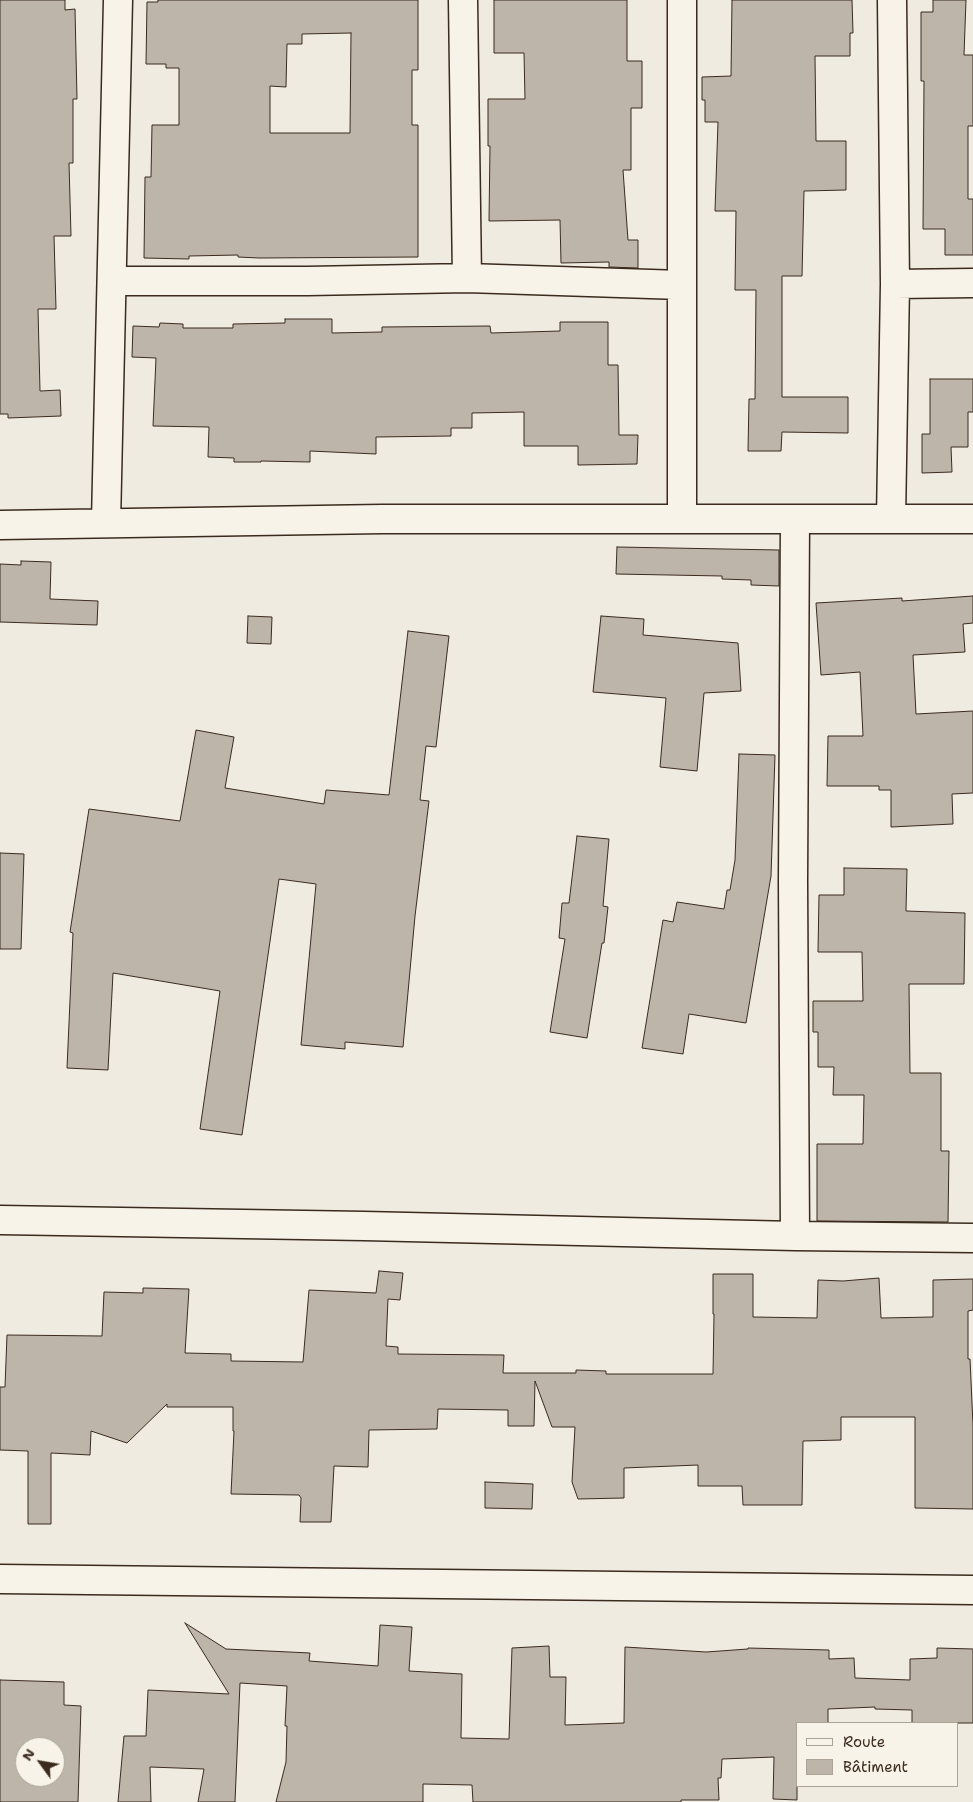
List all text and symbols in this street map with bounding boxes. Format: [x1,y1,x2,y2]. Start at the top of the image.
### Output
legend [796,1722,958,1787]
text: Route [843,1732,885,1752]
north arrow [15,1737,65,1787]
text: N [18,1745,39,1764]
text: Bâtiment [843,1757,908,1777]

